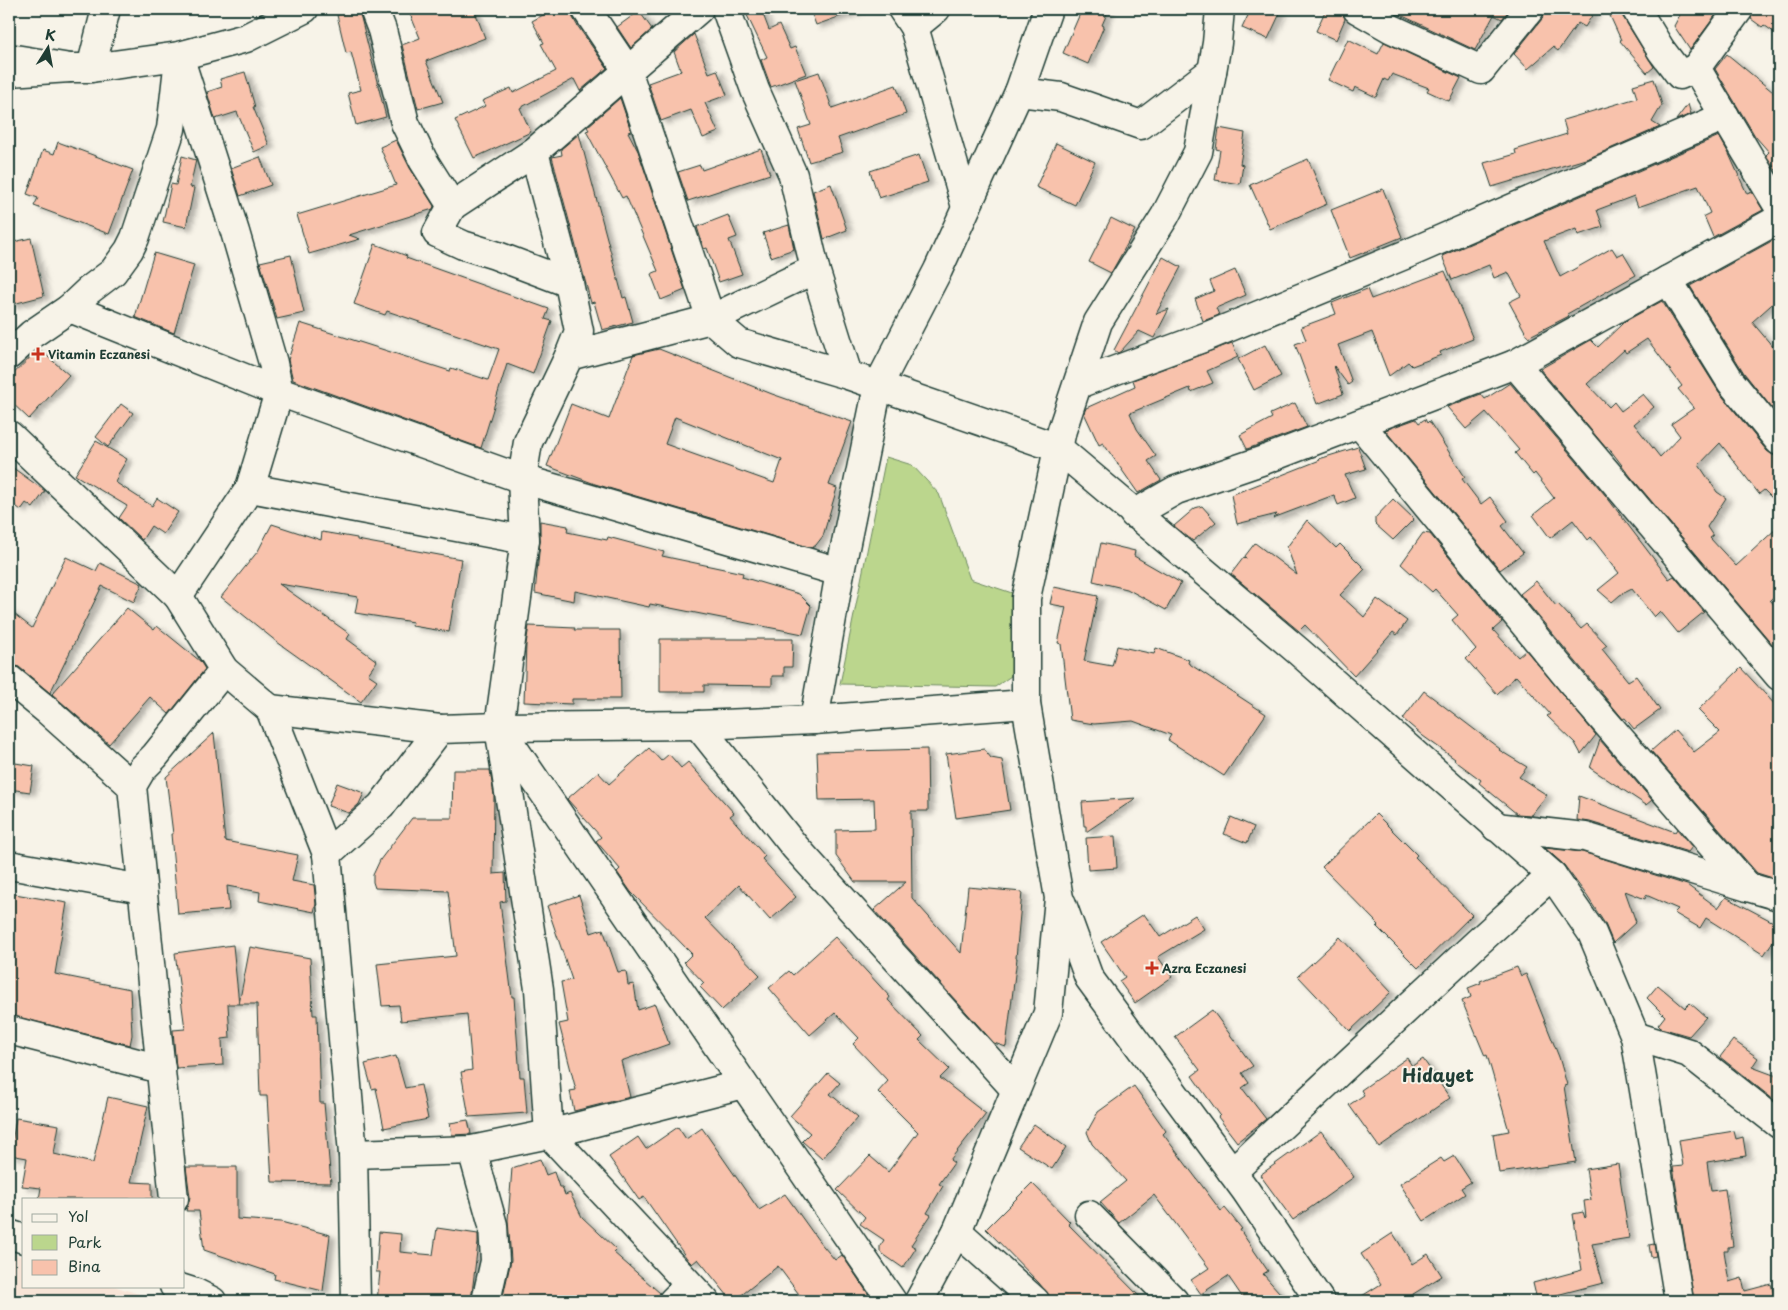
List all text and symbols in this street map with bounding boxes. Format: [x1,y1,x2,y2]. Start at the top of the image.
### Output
north arrow [22,22,72,72]
text: K [44,23,58,46]
place label: Vitamin Eczanesi [48,345,151,363]
marker: Vitamin Eczanesi [32,348,44,360]
place label: Azra Eczanesi [1162,959,1247,977]
marker: Azra Eczanesi [1146,962,1158,974]
district label: Hidayet [1402,1061,1474,1088]
legend [22,1198,185,1288]
text: Yol [68,1204,89,1227]
text: Park [68,1230,102,1253]
text: Bina [68,1254,101,1277]

